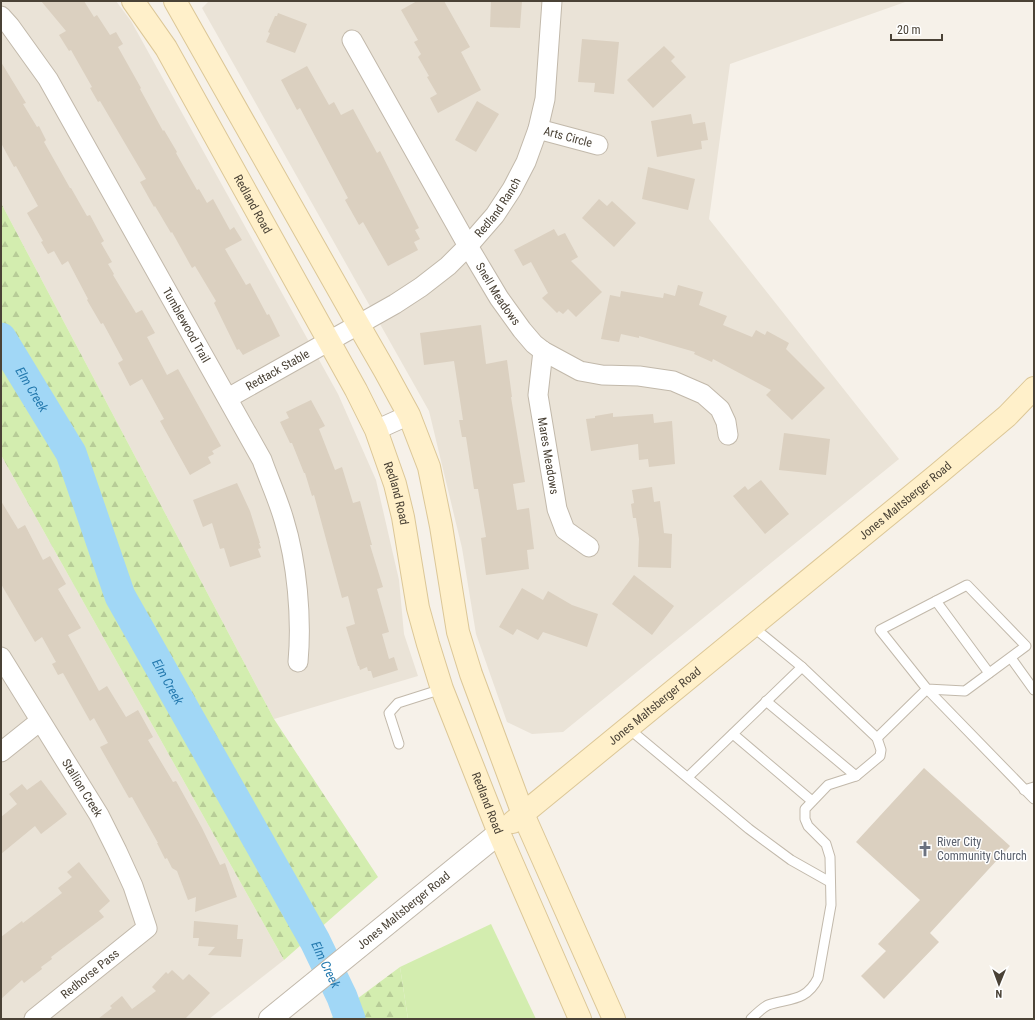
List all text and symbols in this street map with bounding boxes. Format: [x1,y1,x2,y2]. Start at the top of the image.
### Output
scale bar [891,16,942,42]
text: 20 m [897,23,921,37]
street label: Arts Circle [542,124,594,150]
street label: Redland Road [231,172,275,236]
street label: Redland Ranch [472,175,524,240]
street label: Snell Meadows [473,260,523,328]
street label: Tumblewood Trail [160,285,213,365]
street label: Redtack Stable [243,346,312,394]
water label: Elm Creek [13,364,52,415]
street label: Mares Meadows [535,416,561,495]
street label: Jones Maltsberger Road [856,459,954,543]
street label: Redland Road [381,460,411,526]
water label: Elm Creek [149,656,187,707]
street label: Jones Maltsberger Road [606,664,704,748]
street label: Stallion Creek [59,756,106,820]
street label: Redland Road [469,770,506,836]
place label: River City Community Church [937,835,1027,863]
church icon: River City Community Church [916,840,934,858]
street label: Jones Maltsberger Road [354,869,453,952]
water label: Elm Creek [309,939,344,990]
street label: Redhorse Pass [58,946,122,1002]
north arrow [979,964,1019,1004]
text: N [995,987,1002,1000]

